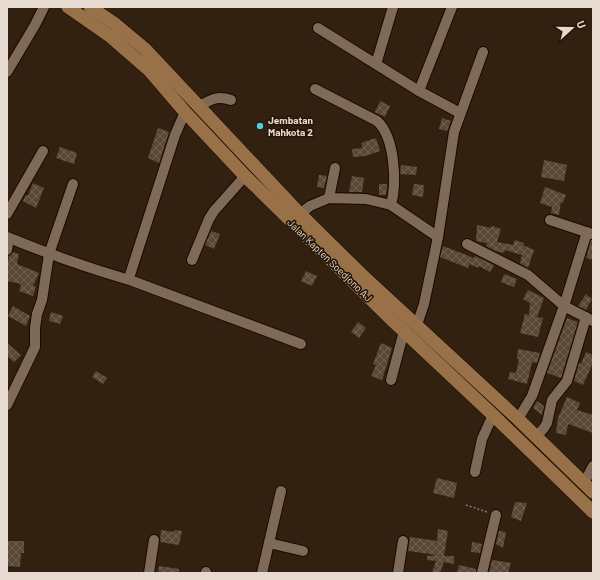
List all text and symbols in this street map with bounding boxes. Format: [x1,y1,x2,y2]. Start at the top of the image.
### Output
north arrow [552,8,592,48]
text: U [574,19,589,30]
place label: Jembatan Mahkota 2 [268,114,313,138]
marker: Jembatan Mahkota 2 [255,121,265,131]
street label: Jalan Kapten Soedjono AJ [285,216,375,304]

